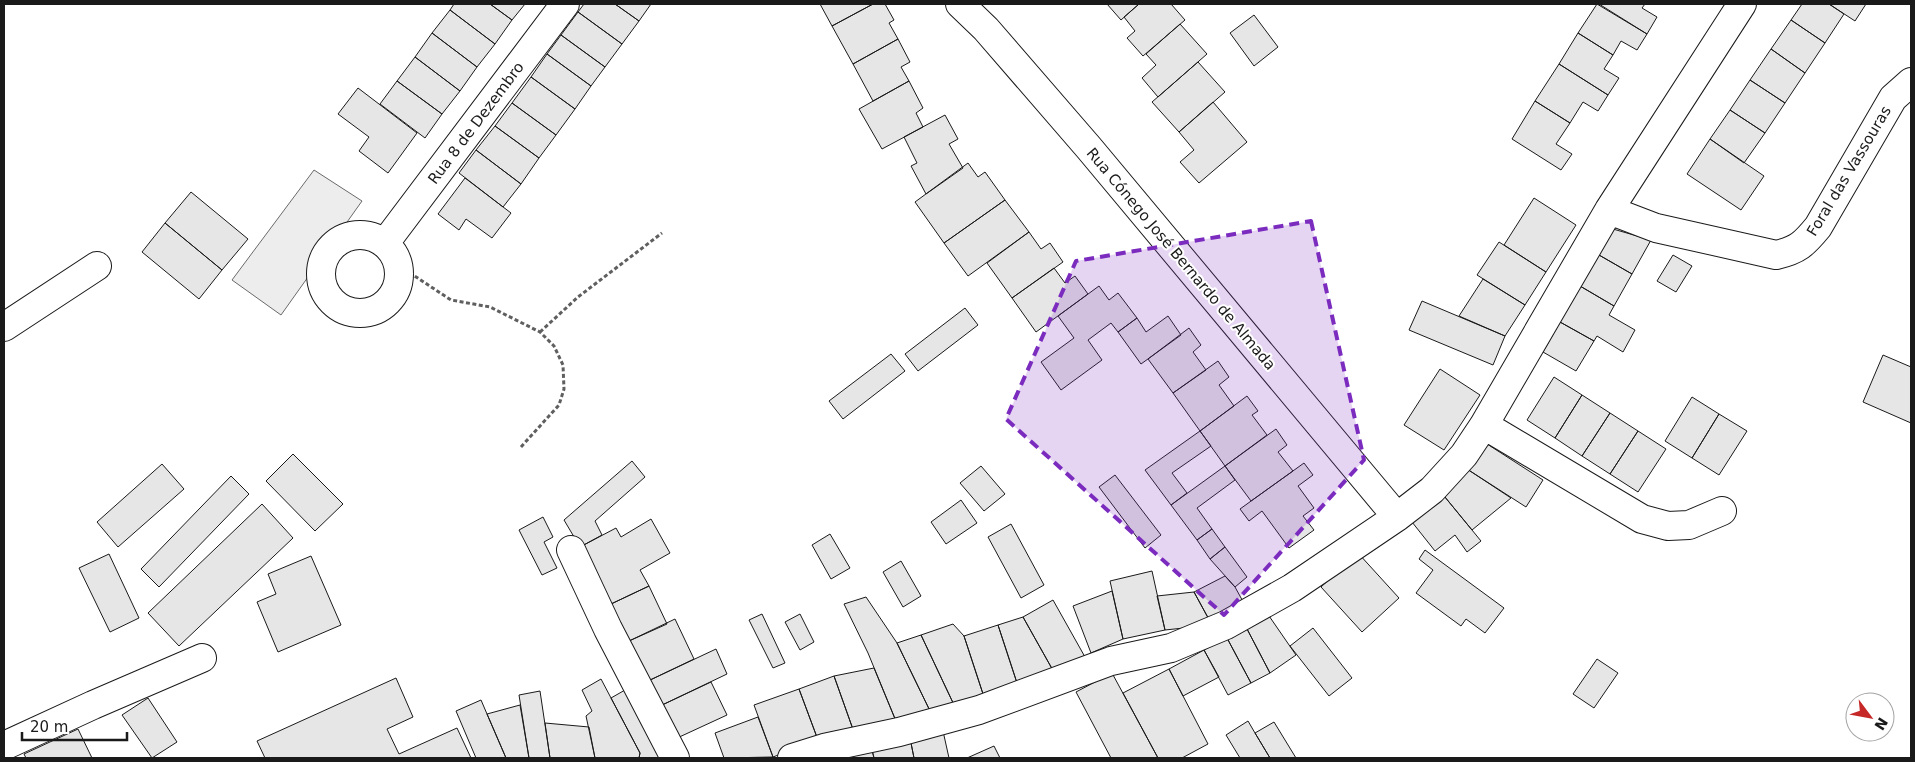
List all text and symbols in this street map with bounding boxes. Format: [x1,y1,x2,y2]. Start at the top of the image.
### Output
street label: Rua 8 de Dezembro [424,58,528,188]
street label: Foral das Vassouras [1803,103,1895,239]
street label: Rua Cónego José Bernardo de Almada [1083,144,1279,374]
north arrow [1845,692,1895,742]
scale bar [22,710,128,742]
text: N [1871,715,1891,733]
text: 20 m [30,718,68,736]

